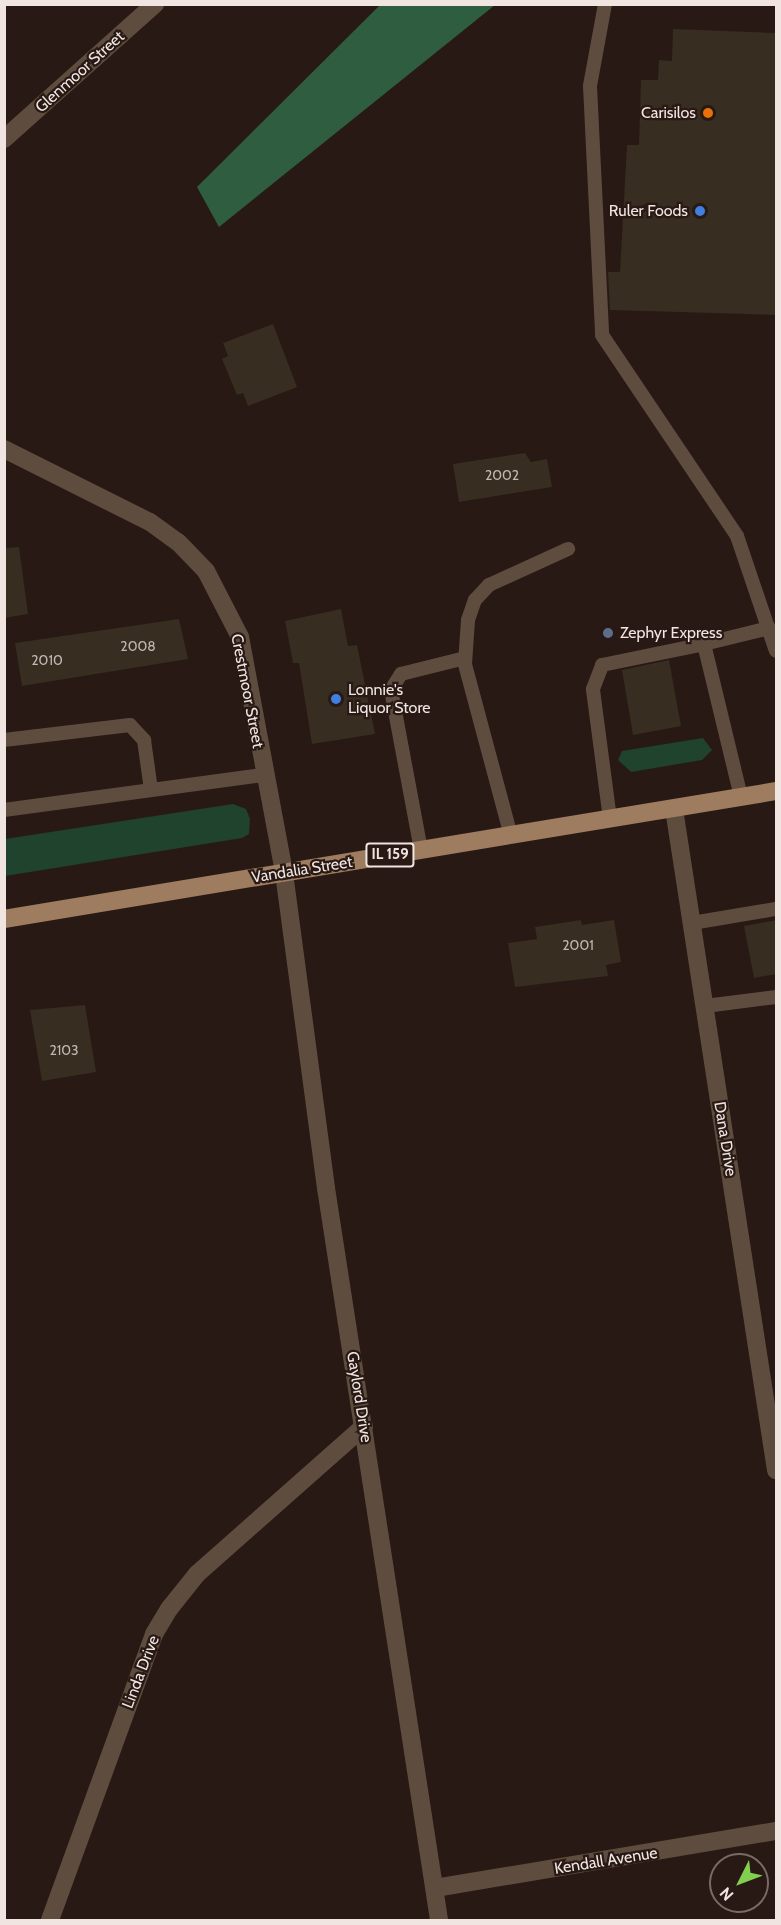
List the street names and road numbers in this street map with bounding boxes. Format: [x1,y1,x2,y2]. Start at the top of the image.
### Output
street label: Glenmoor Street [32,27,128,117]
street label: Crestmoor Street [226,632,268,750]
road number: IL 159 [364,843,416,867]
street label: Vandalia Street [250,853,354,887]
street label: Dana Drive [710,1100,740,1178]
street label: Gaylord Drive [342,1350,376,1444]
street label: Linda Drive [118,1633,164,1711]
street label: Kendall Avenue [553,1843,659,1879]

